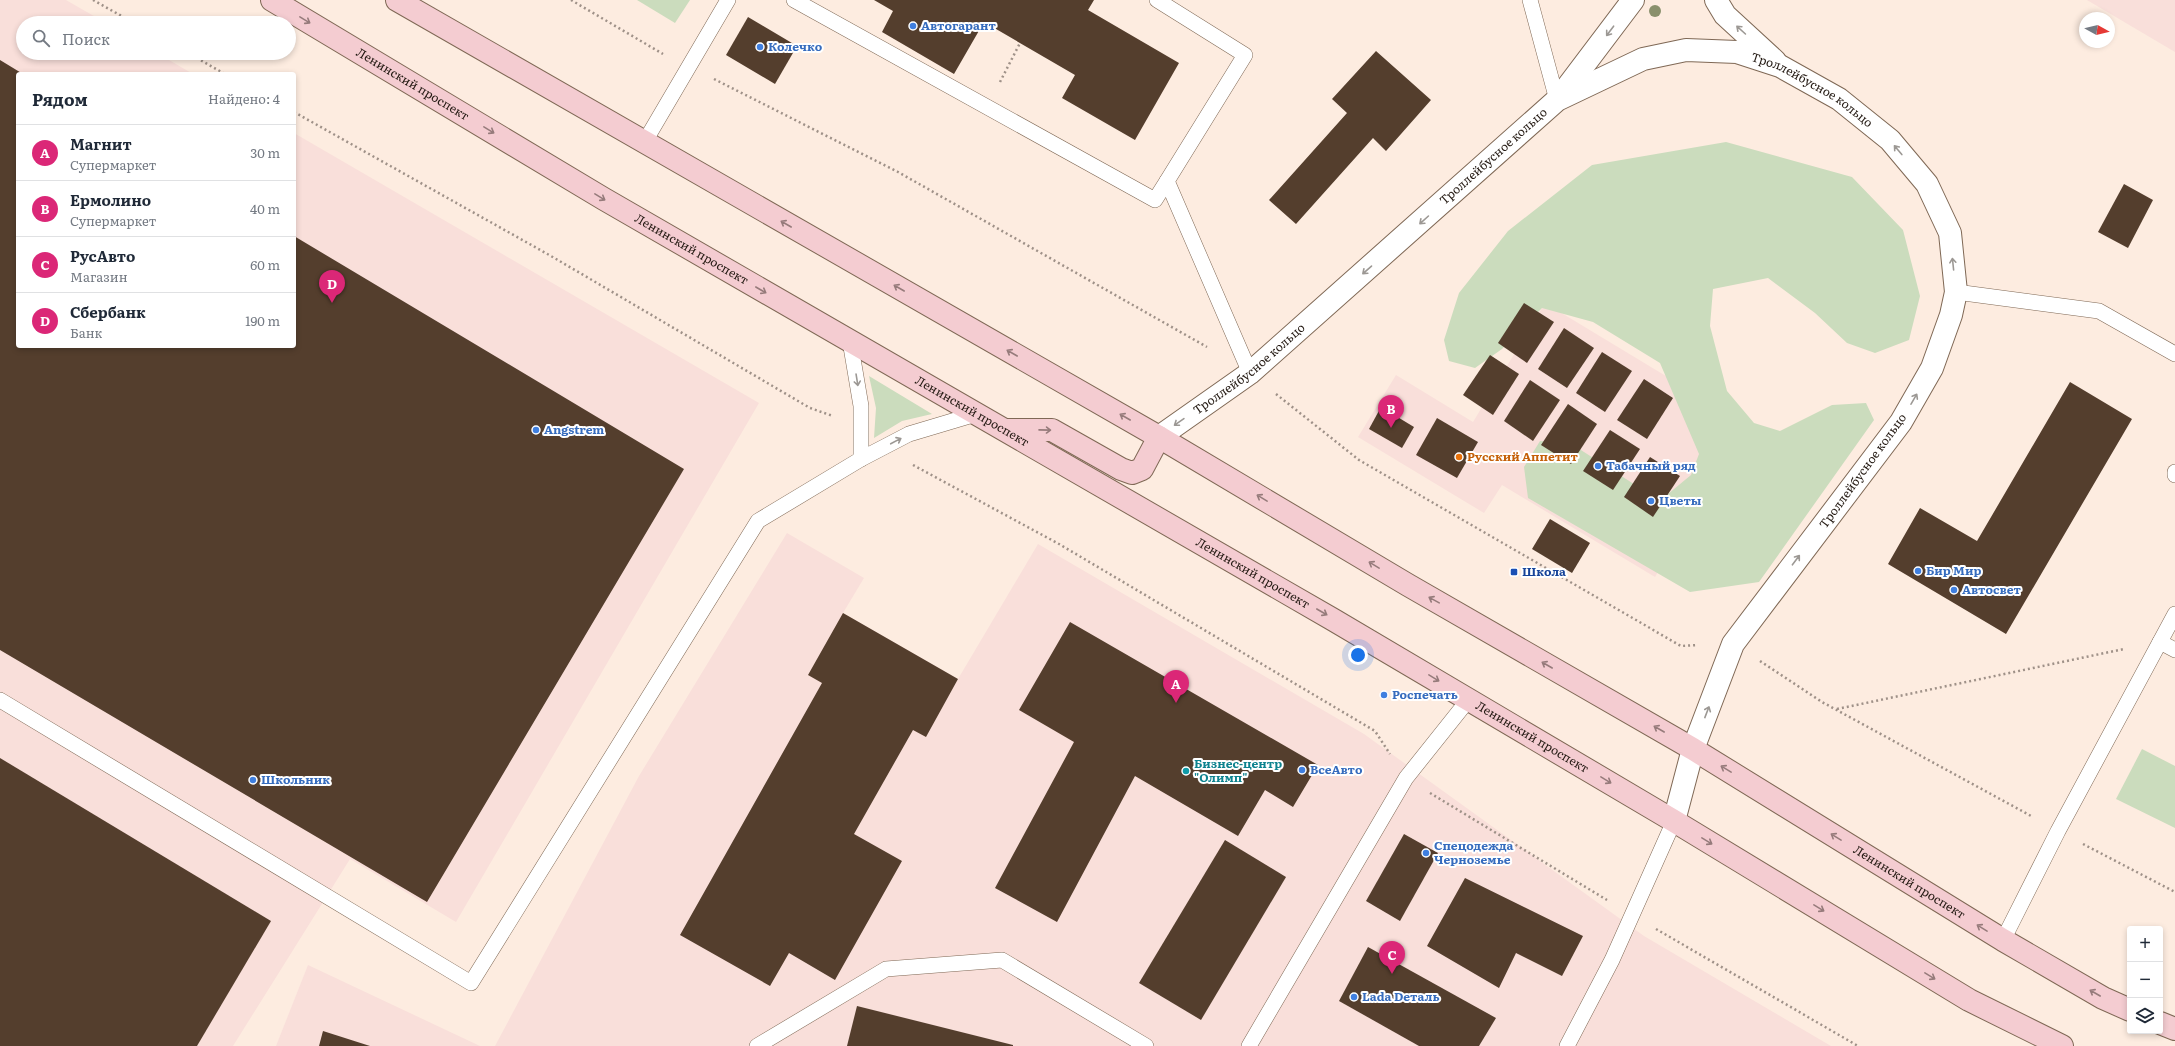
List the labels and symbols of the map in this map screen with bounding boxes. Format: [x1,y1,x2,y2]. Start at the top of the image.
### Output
north arrow [2079,12,2115,48]
one-way arrow [299,16,310,24]
place label: Автогарант [921,16,996,34]
marker: Автогарант [908,21,918,31]
one-way arrow [1605,25,1614,36]
one-way arrow [1736,25,1746,35]
place label: Колечко [768,37,823,55]
marker: Колечко [755,42,765,52]
street label: Ленинский проспект [353,43,473,124]
street label: Троллейбусное кольцо [1749,47,1877,131]
street label: Троллейбусное кольцо [1435,103,1551,209]
one-way arrow [483,127,495,135]
one-way arrow [1893,144,1902,155]
one-way arrow [594,194,606,202]
street label: Ленинский проспект [632,209,752,289]
one-way arrow [1419,215,1429,224]
one-way arrow [780,220,792,227]
one-way arrow [1949,258,1957,271]
one-way arrow [1361,266,1372,275]
pin: D [319,270,345,303]
one-way arrow [893,284,905,292]
one-way arrow [755,287,767,295]
street label: Троллейбусное кольцо [1189,318,1308,418]
one-way arrow [1006,348,1018,356]
street label: Ленинский проспект [912,371,1033,450]
one-way arrow [853,373,861,386]
one-way arrow [1911,393,1919,405]
pin: B [1378,395,1404,428]
street label: Троллейбусное кольцо [1814,409,1910,532]
one-way arrow [1119,413,1131,421]
one-way arrow [1173,418,1184,426]
place label: Angstrem [544,420,604,438]
marker: Angstrem [531,425,541,435]
one-way arrow [1038,426,1051,434]
one-way arrow [889,437,901,444]
place label: Русский Аппетит [1467,447,1579,465]
marker: Русский Аппетит [1454,452,1464,462]
place label: Табачный ряд [1606,456,1696,474]
marker: Табачный ряд [1593,461,1603,471]
place label: Цветы [1659,491,1702,509]
one-way arrow [1256,494,1268,502]
marker: Цветы [1646,496,1656,506]
street label: Ленинский проспект [1193,532,1313,612]
one-way arrow [1792,555,1801,566]
one-way arrow [1369,561,1380,569]
place label: Бир Мир [1926,561,1981,579]
place label: Школа [1522,562,1566,580]
marker: Бир Мир [1913,566,1923,576]
marker: Школа [1509,567,1519,577]
place label: Автосвет [1962,580,2021,598]
marker: Автосвет [1949,585,1959,595]
one-way arrow [1428,595,1440,603]
one-way arrow [1316,609,1328,617]
your location [1348,645,1368,665]
one-way arrow [1541,660,1553,668]
pin: A [1163,670,1189,703]
one-way arrow [1428,675,1440,683]
place label: Роспечать [1392,685,1458,703]
marker: Роспечать [1379,690,1389,700]
street label: Ленинский проспект [1473,696,1593,777]
one-way arrow [1704,707,1712,719]
one-way arrow [1653,725,1665,733]
place label: Бизнес-центр "Олимп" [1194,754,1282,786]
place label: ВсеАвто [1310,760,1363,778]
one-way arrow [1720,764,1732,772]
marker: ВсеАвто [1297,765,1307,775]
marker: Бизнес-центр "Олимп" [1181,766,1191,776]
place label: Школьник [261,770,330,788]
marker: Школьник [248,775,258,785]
one-way arrow [1600,777,1612,785]
one-way arrow [1831,833,1842,841]
place label: Спецодежда Черноземье [1434,836,1514,868]
one-way arrow [1701,837,1713,845]
street label: Ленинский проспект [1850,840,1969,923]
marker: Спецодежда Черноземье [1421,848,1431,858]
one-way arrow [1813,905,1825,913]
one-way arrow [1976,923,1988,931]
pin: C [1379,941,1405,974]
one-way arrow [1924,972,1936,980]
place label: Lada Dеталь [1362,987,1440,1005]
one-way arrow [2089,989,2101,996]
marker: Lada Dеталь [1349,992,1359,1002]

